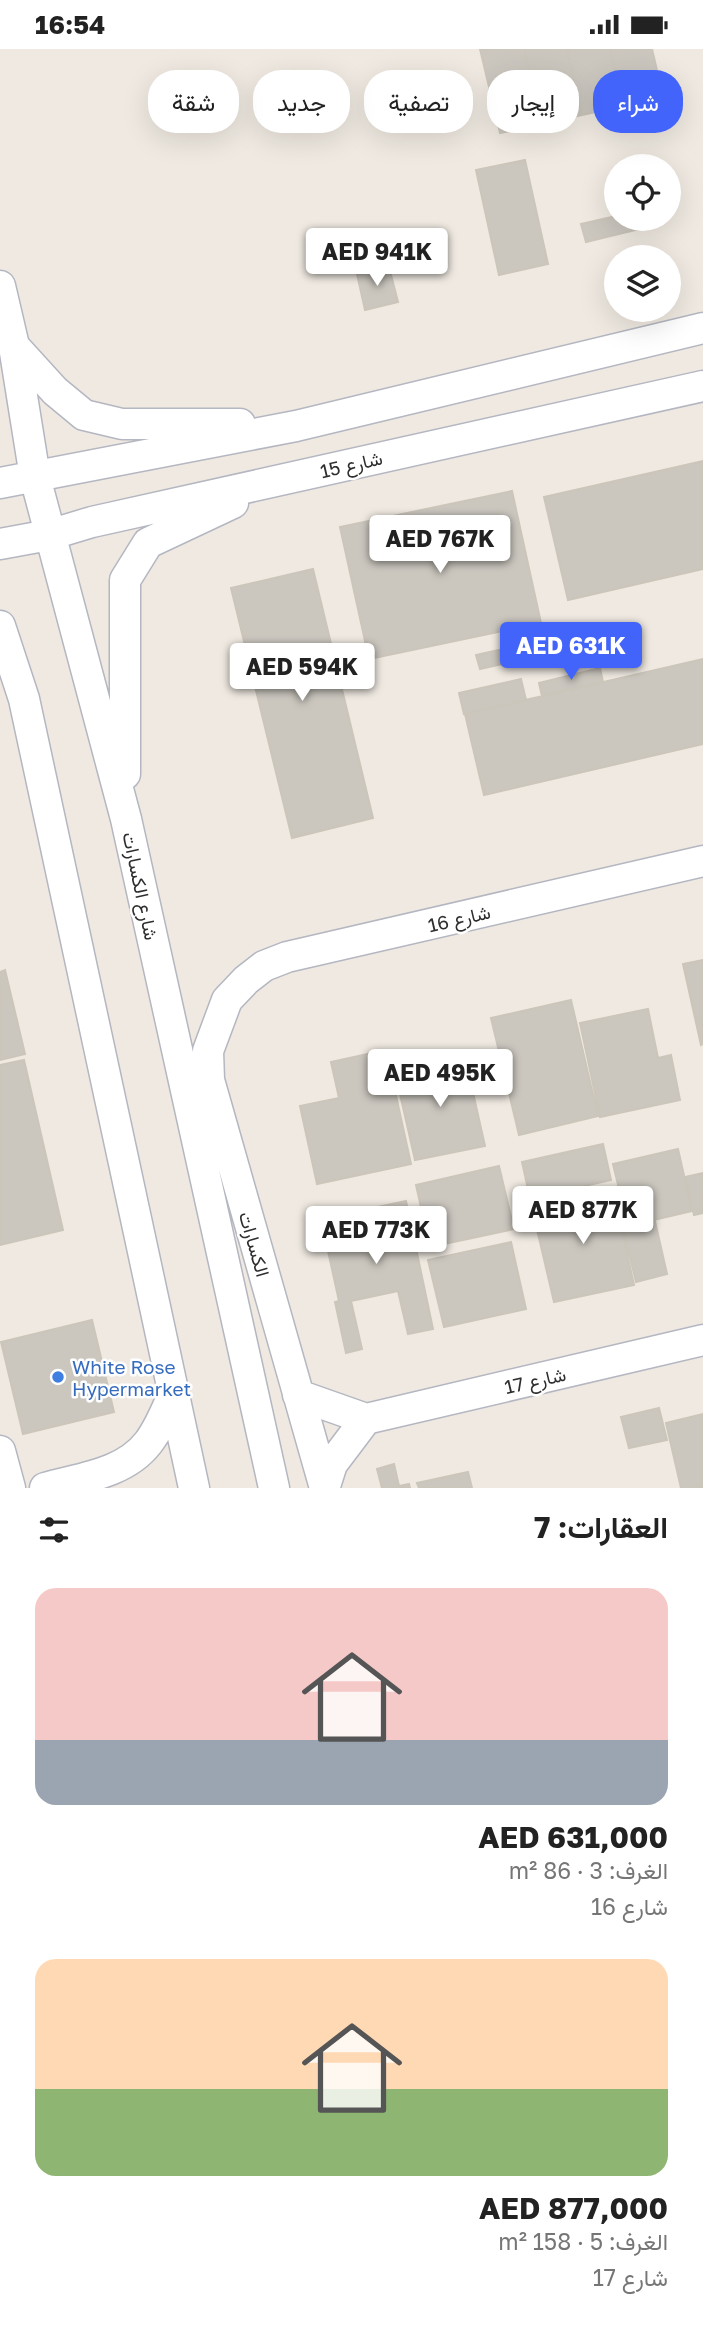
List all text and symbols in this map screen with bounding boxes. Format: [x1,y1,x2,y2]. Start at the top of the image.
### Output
text: 16:54 [35,9,105,40]
chip: شقة [148,70,239,133]
chip: جديد [253,70,350,133]
chip: تصفية [364,70,473,133]
chip: إيجار [487,70,579,133]
chip: شراء [593,70,683,133]
map controls [604,154,681,322]
button: locate [604,154,681,231]
pin: AED 941K [305,229,449,288]
text: AED 941K [322,237,432,265]
button: layers [604,245,681,322]
street label: شارع 15 [318,446,385,484]
pin: AED 767K [368,515,512,575]
text: AED 767K [385,524,495,552]
pin: AED 631K [499,623,643,682]
text: AED 631K [516,631,626,659]
pin: AED 594K [230,643,374,703]
text: AED 594K [246,652,358,680]
street label: شارع الكسارات [116,830,164,943]
street label: شارع 16 [425,900,493,938]
pin: AED 495K [368,1049,512,1109]
text: AED 495K [384,1058,496,1086]
pin: AED 877K [511,1187,655,1246]
text: AED 877K [528,1195,638,1223]
pin: AED 773K [304,1207,448,1266]
street label: الكسارات [234,1209,275,1280]
text: AED 773K [322,1215,430,1243]
place label: White Rose Hypermarket [72,1355,191,1400]
street label: شارع 17 [502,1362,568,1400]
marker: White Rose Hypermarket [50,1369,66,1385]
text: العقارات: 7 [534,1509,668,1545]
icon: filters [35,1511,73,1549]
icon: home [289,1634,415,1760]
text: AED 631,000 [478,1819,668,1855]
text: الغرف: 3 · 86 m² [509,1856,668,1884]
text: شارع 16 [591,1892,668,1920]
icon: home [289,2005,415,2131]
text: AED 877,000 [479,2190,668,2226]
text: الغرف: 5 · 158 m² [498,2227,668,2255]
text: شارع 17 [593,2263,668,2291]

